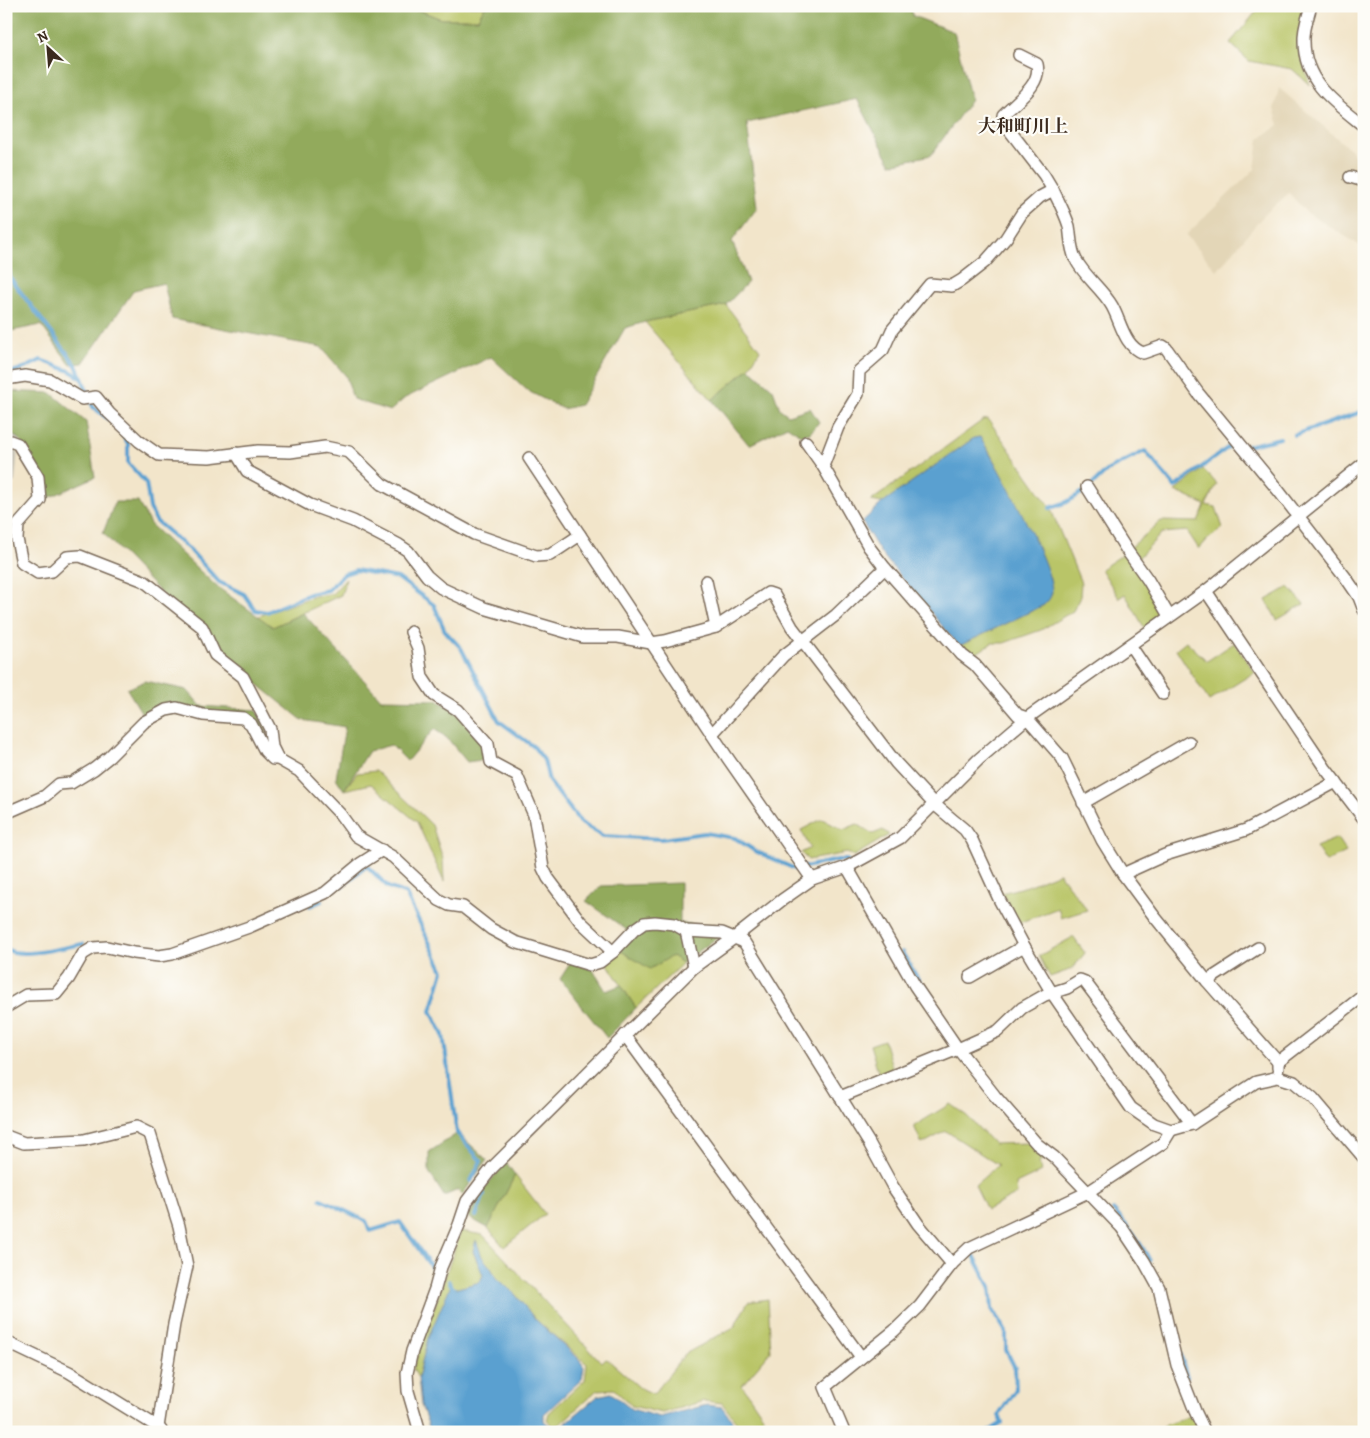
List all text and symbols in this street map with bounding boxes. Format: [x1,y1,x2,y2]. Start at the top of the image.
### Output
north arrow [22,22,72,72]
text: N [34,26,51,48]
district label: 大和町川上 [978,114,1068,138]

